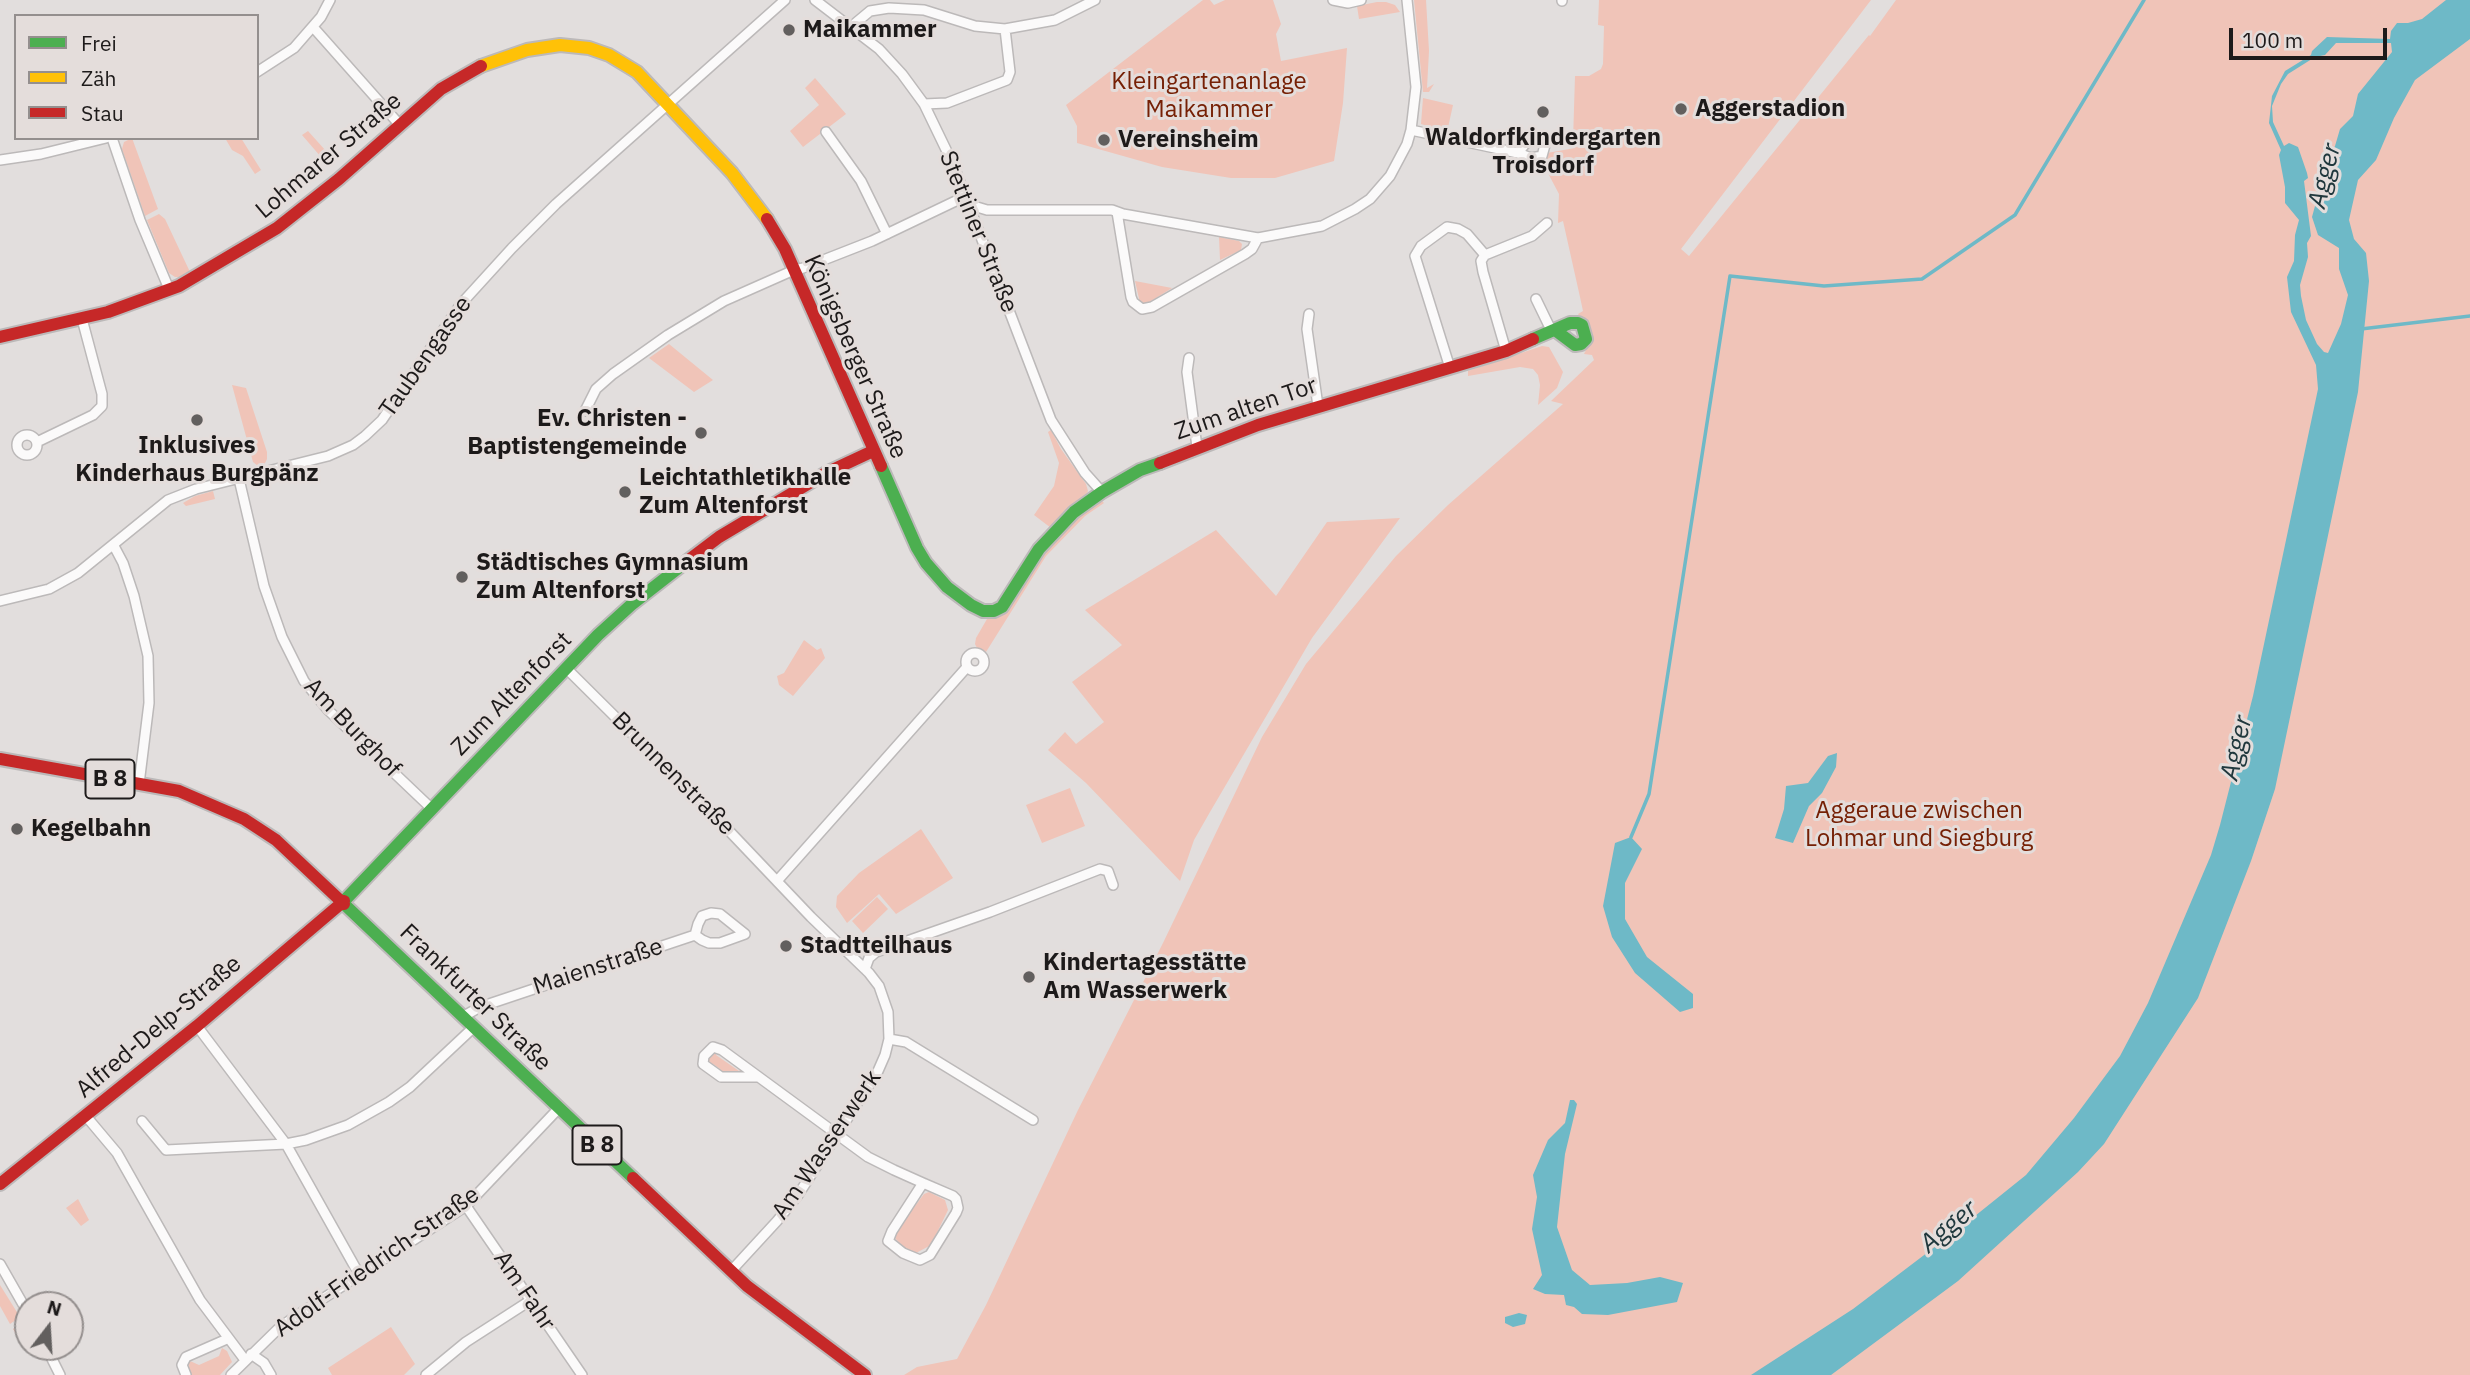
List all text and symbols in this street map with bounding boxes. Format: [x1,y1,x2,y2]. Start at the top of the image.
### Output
legend [14,14,259,140]
scale bar [2232,14,2390,58]
place label: Maikammer [803,16,937,44]
marker: Maikammer [781,22,797,38]
text: 100 m [2242,26,2303,54]
text: Frei [81,29,117,57]
text: Zäh [81,64,116,92]
park label: Kleingartenanlage Maikammer [1111,68,1307,124]
street label: Lohmarer Straße [250,87,408,225]
place label: Aggerstadion [1695,95,1845,123]
text: Stau [81,99,124,127]
marker: Aggerstadion [1673,101,1689,117]
marker: Waldorfkindergarten Troisdorf [1535,104,1551,120]
place label: Waldorfkindergarten Troisdorf [1425,124,1661,180]
place label: Vereinsheim [1118,126,1259,154]
marker: Vereinsheim [1096,132,1112,148]
water label: Agger [2302,141,2348,211]
street label: Stettiner Straße [932,147,1024,317]
street label: Königsberger Straße [797,251,913,463]
street label: Taubengasse [374,291,478,423]
street label: Zum alten Tor [1171,371,1321,447]
place label: Ev. Christen - Baptistengemeinde [467,405,687,461]
marker: Inklusives Kinderhaus Burgpänz [189,412,205,428]
marker: Ev. Christen - Baptistengemeinde [693,425,709,441]
place label: Inklusives Kinderhaus Burgpänz [75,432,319,488]
place label: Leichtathletikhalle Zum Altenforst [639,464,851,520]
marker: Leichtathletikhalle Zum Altenforst [617,484,633,500]
place label: Städtisches Gymnasium Zum Altenforst [476,549,749,605]
marker: Städtisches Gymnasium Zum Altenforst [454,569,470,585]
street label: Zum Altenforst [446,626,578,762]
street label: Am Burghof [298,672,406,784]
street label: Brunnenstraße [605,706,741,842]
water label: Agger [2214,713,2260,783]
road number: B 8 [86,760,134,799]
park label: Aggeraue zwischen Lohmar und Siegburg [1805,797,2033,853]
place label: Kegelbahn [31,815,151,843]
marker: Kegelbahn [9,821,25,837]
street label: Frankfurter Straße [393,918,557,1078]
street label: Maienstraße [529,932,667,1002]
place label: Stadtteilhaus [800,932,952,960]
marker: Stadtteilhaus [778,938,794,954]
place label: Kindertagesstätte Am Wasserwerk [1043,949,1246,1005]
street label: Alfred-Delp-Straße [71,950,247,1104]
marker: Kindertagesstätte Am Wasserwerk [1021,969,1037,985]
street label: Am Wasserwerk [766,1065,888,1225]
road number: B 8 [572,1126,622,1164]
street label: Adolf-Friedrich-Straße [269,1180,485,1344]
water label: Agger [1914,1194,1984,1260]
street label: Am Fahr [487,1246,561,1336]
north arrow [14,1291,84,1361]
text: N [44,1294,65,1321]

